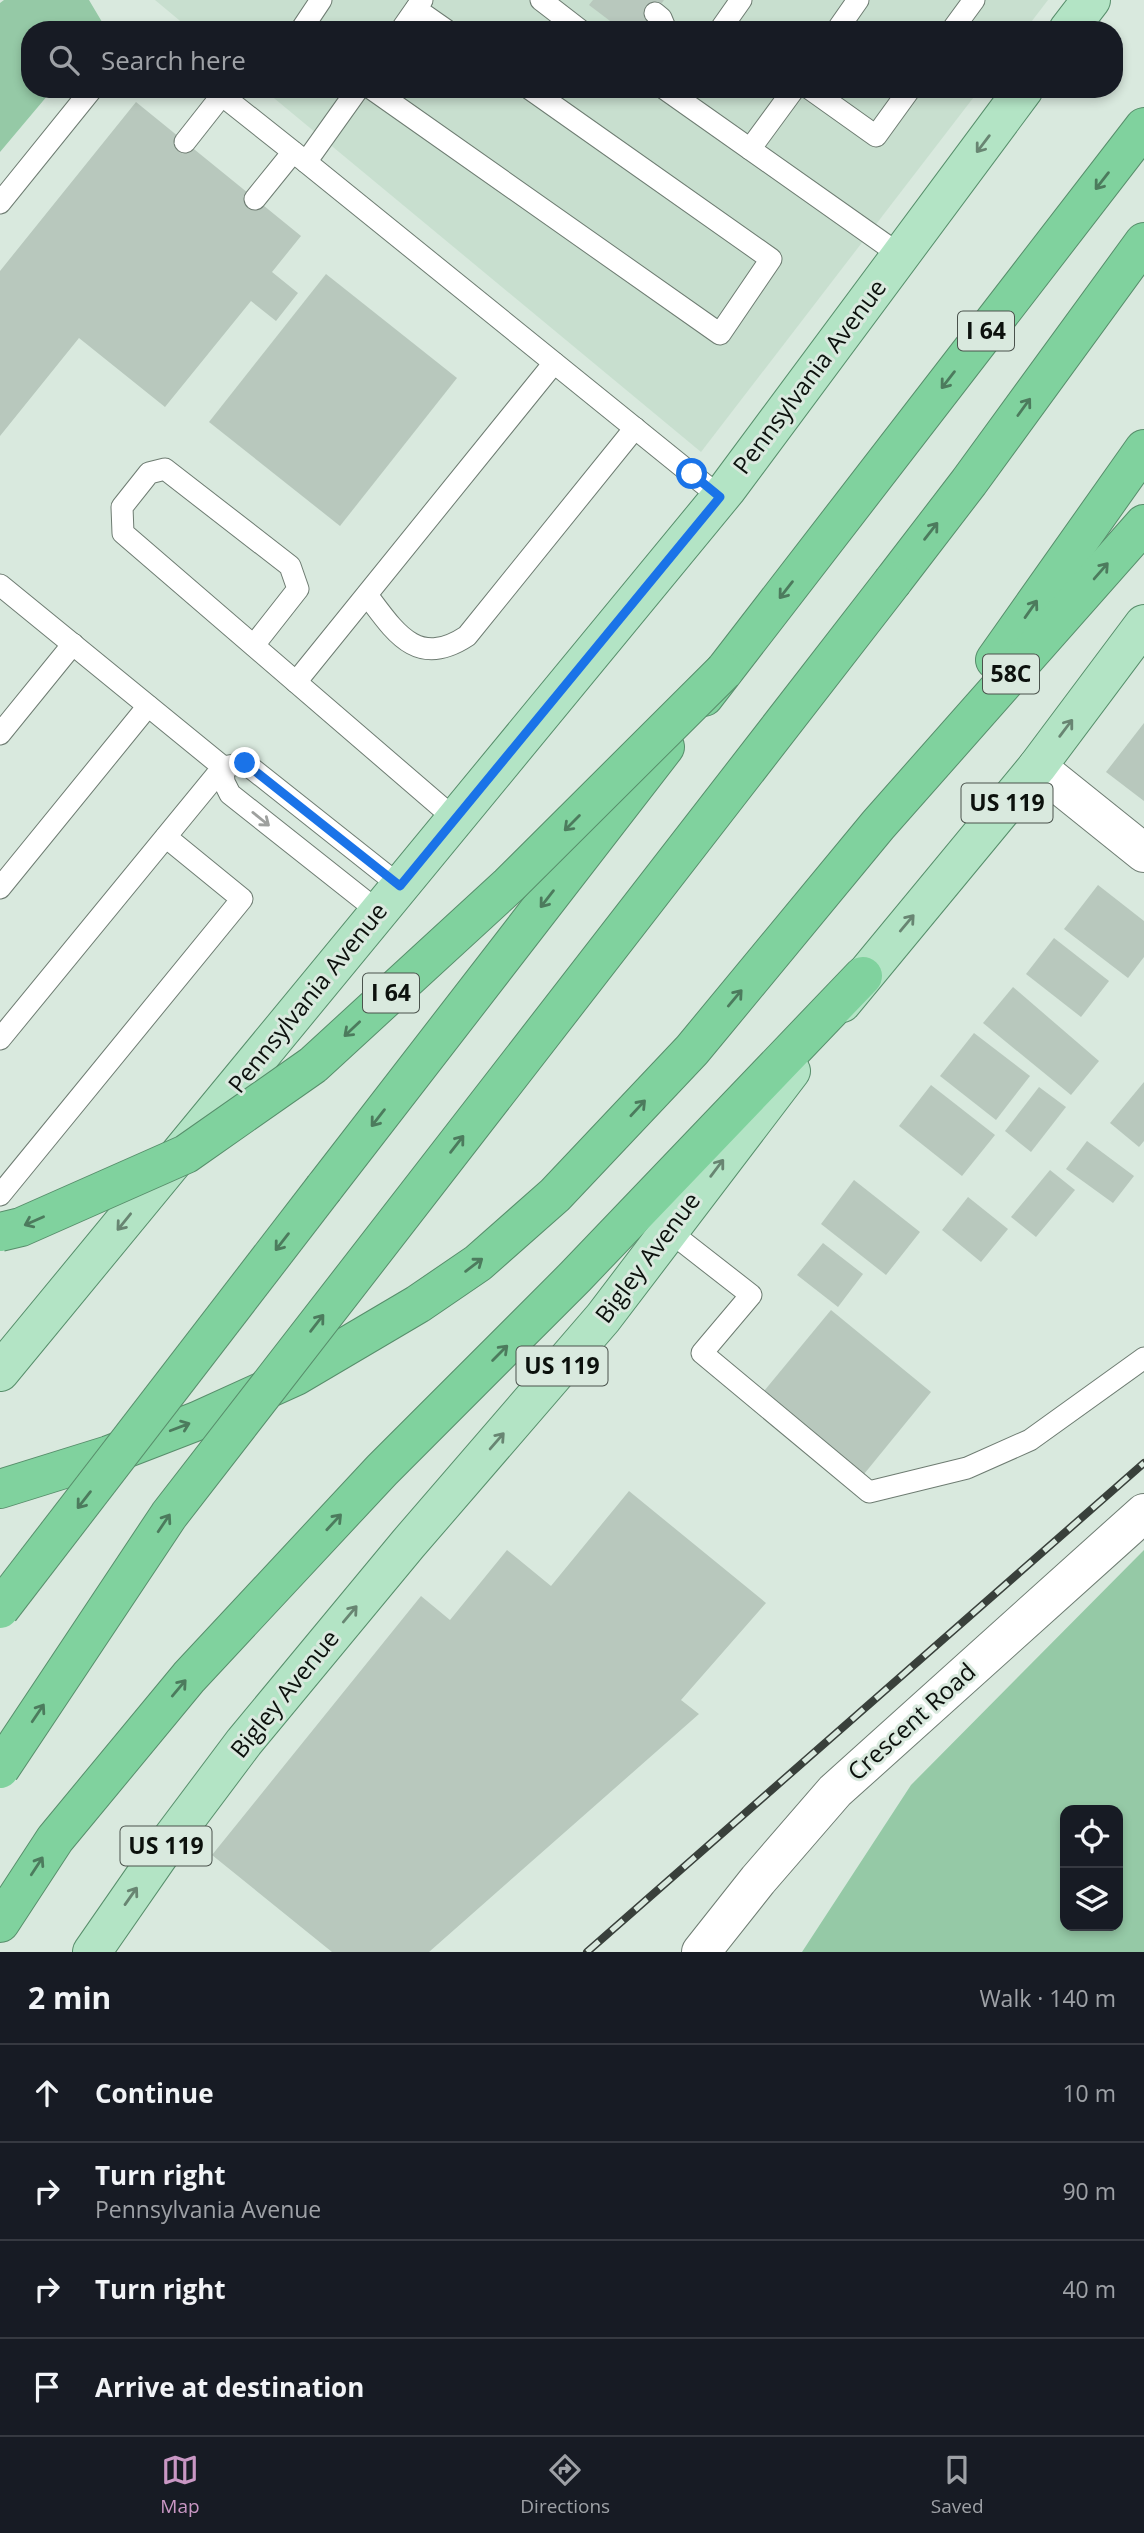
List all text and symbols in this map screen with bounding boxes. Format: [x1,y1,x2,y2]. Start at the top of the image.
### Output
search box [21,21,1123,98]
icon: search [45,41,83,79]
text: Search here [101,42,246,78]
one-way arrow [976,134,990,153]
one-way arrow [1095,171,1110,189]
street label: Pennsylvania Avenue [725,272,893,480]
road number: I 64 [958,312,1014,350]
one-way arrow [941,370,956,389]
one-way arrow [1017,398,1031,417]
route start [676,458,707,489]
one-way arrow [923,523,938,541]
one-way arrow [1093,563,1109,581]
one-way arrow [779,581,794,599]
one-way arrow [1024,600,1038,619]
road number: 58C [983,654,1039,694]
one-way arrow [1059,719,1074,738]
route end [229,747,260,778]
road number: US 119 [962,783,1052,822]
one-way arrow [252,811,270,826]
one-way arrow [563,814,580,831]
one-way arrow [540,889,555,908]
street label: Pennsylvania Avenue [220,895,394,1099]
one-way arrow [899,915,915,933]
road number: I 64 [363,974,419,1012]
one-way arrow [727,989,743,1007]
one-way arrow [343,1021,361,1037]
one-way arrow [629,1100,646,1117]
one-way arrow [371,1108,386,1126]
one-way arrow [449,1135,464,1153]
one-way arrow [709,1160,724,1178]
street label: Bigley Avenue [587,1185,707,1329]
one-way arrow [116,1212,131,1230]
one-way arrow [24,1215,45,1228]
one-way arrow [275,1233,290,1251]
one-way arrow [464,1258,483,1273]
one-way arrow [310,1315,325,1333]
one-way arrow [491,1344,508,1361]
road number: US 119 [516,1346,608,1386]
one-way arrow [169,1420,191,1433]
one-way arrow [489,1432,505,1450]
one-way arrow [76,1491,91,1509]
one-way arrow [156,1514,171,1533]
one-way arrow [326,1514,343,1531]
one-way arrow [342,1606,358,1624]
street label: Bigley Avenue [222,1622,346,1764]
street label: Crescent Road [840,1655,982,1787]
one-way arrow [171,1680,187,1698]
one-way arrow [31,1703,45,1723]
map controls [1060,1805,1123,1931]
button: locate [1060,1805,1123,1868]
road number: US 119 [120,1826,212,1866]
one-way arrow [31,1856,45,1876]
button: layers [1060,1868,1123,1931]
one-way arrow [124,1887,138,1906]
text: 2 min [28,1977,111,2018]
text: Walk · 140 m [979,1982,1116,2014]
icon: ahead [28,2074,66,2112]
text: Continue [95,2075,214,2111]
text: 10 m [1062,2077,1116,2109]
text: Turn right [95,2157,226,2193]
icon: right [28,2172,66,2210]
text: 90 m [1062,2175,1116,2207]
text: Pennsylvania Avenue [95,2193,321,2225]
icon: right [28,2270,66,2308]
text: Turn right [95,2271,226,2307]
text: 40 m [1062,2273,1116,2305]
icon: arrive [28,2368,66,2406]
text: Arrive at destination [95,2369,364,2405]
tab: Map [160,2451,200,2519]
tab: Directions [520,2451,610,2519]
tab: Saved [931,2451,984,2519]

